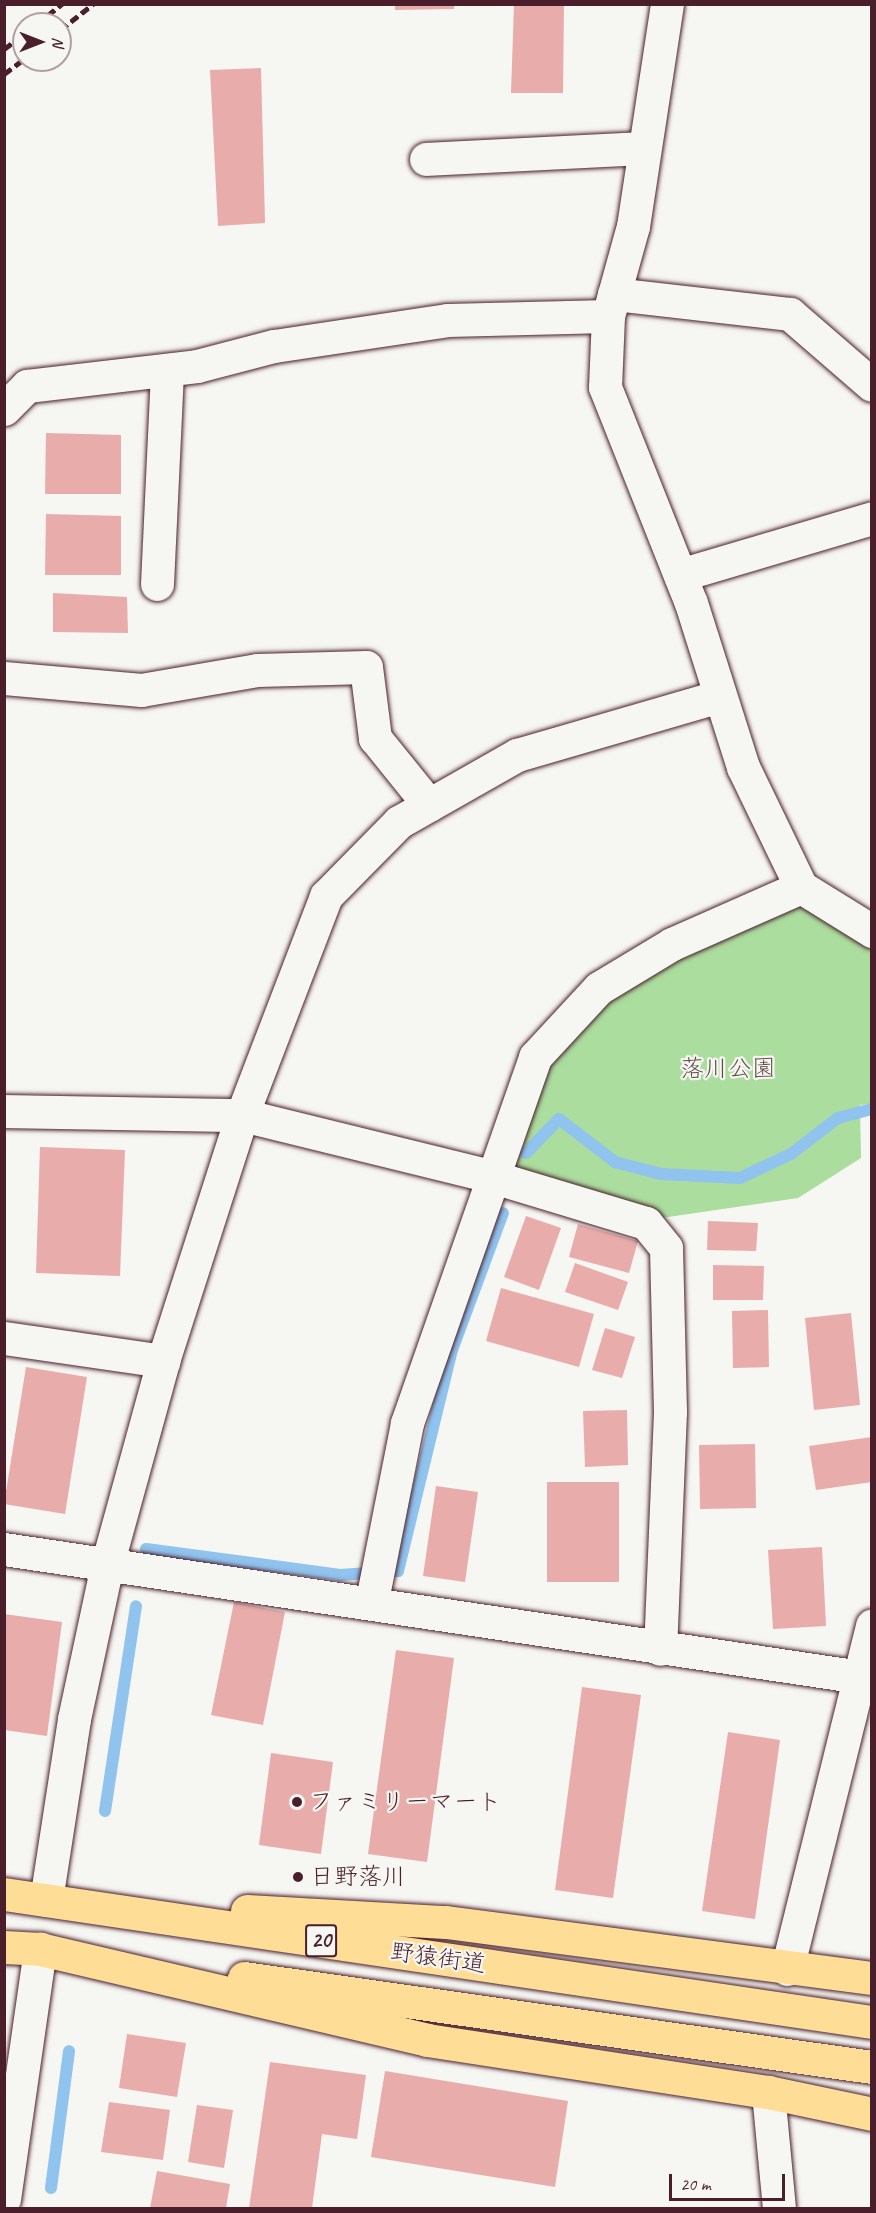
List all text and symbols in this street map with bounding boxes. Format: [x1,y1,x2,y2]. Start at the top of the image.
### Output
north arrow [12,12,72,72]
text: N [48,37,68,47]
park label: 落川公園 [680,1055,776,1083]
place label: ファミリーマート [309,1788,501,1816]
marker: ファミリーマート [290,1795,304,1809]
place label: 日野落川 [310,1863,406,1891]
marker: 日野落川 [291,1870,305,1884]
road number: 20 [304,1922,338,1960]
street label: 野猿街道 [388,1937,488,1979]
scale bar [672,2162,788,2200]
text: 20 m [680,2173,711,2195]

